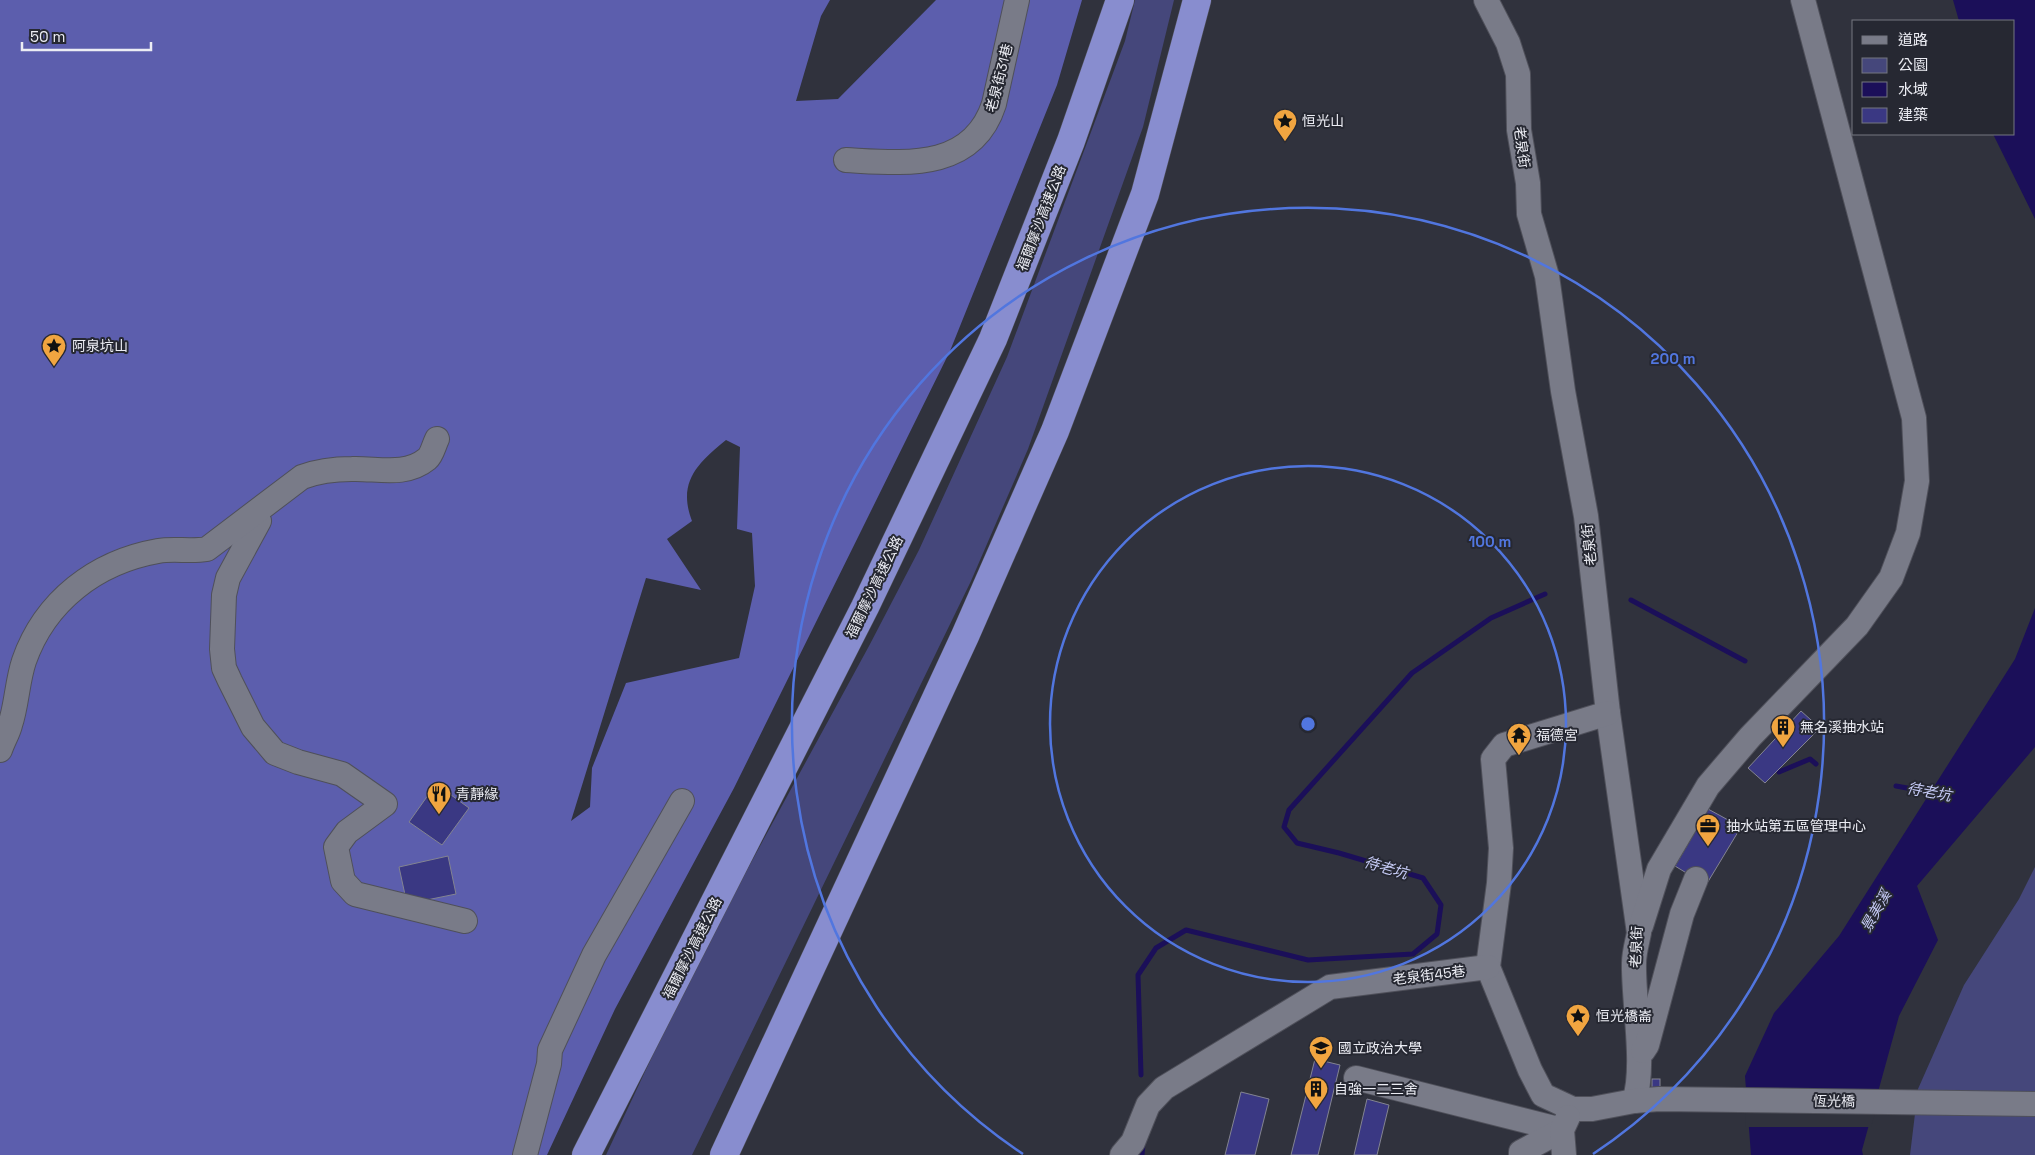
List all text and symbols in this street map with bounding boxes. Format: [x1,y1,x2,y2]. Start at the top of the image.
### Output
scale bar [22,20,151,52]
legend [1852,20,2015,135]
text: 50 m [30,27,65,46]
text: 道路 [1898,30,1928,49]
street label: 老泉街31巷 [982,42,1016,114]
text: 公園 [1898,55,1928,74]
text: 水域 [1898,80,1928,99]
text: 建築 [1898,105,1928,124]
place icon: 恒光山 [1272,108,1298,142]
place label: 恒光山 [1302,112,1344,130]
street label: 老泉街 [1510,125,1534,169]
street label: 福爾摩沙高速公路 [1013,162,1069,274]
place icon: 阿泉坑山 [41,333,67,367]
place label: 阿泉坑山 [72,337,128,355]
text: 200 m [1651,349,1695,368]
street label: 老泉街 [1578,523,1600,567]
text: 100 m [1469,532,1511,551]
street label: 福爾摩沙高速公路 [841,533,907,641]
building icon: 無名溪抽水站 [1770,714,1796,748]
centre of rings [1299,715,1317,733]
place label: 無名溪抽水站 [1800,718,1884,736]
temple icon: 福德宮 [1506,722,1532,756]
place label: 福德宮 [1536,726,1578,744]
water label: 待老坑 [1905,778,1955,805]
restaurant icon: 青靜緣 [426,781,452,815]
place label: 青靜緣 [456,785,498,803]
office icon: 抽水站第五區管理中心 [1695,813,1721,847]
place label: 抽水站第五區管理中心 [1726,817,1866,835]
water label: 待老坑 [1362,852,1412,883]
water label: 景美溪 [1856,885,1896,935]
street label: 福爾摩沙高速公路 [659,894,725,1002]
street label: 老泉街 [1626,926,1646,968]
street label: 老泉街45巷 [1392,962,1466,988]
place icon: 恒光橋崙 [1565,1003,1591,1037]
place label: 恒光橋崙 [1596,1007,1652,1025]
school or university icon: 國立政治大學 [1308,1035,1334,1069]
place label: 國立政治大學 [1338,1039,1422,1057]
building icon: 自強一二三舍 [1303,1076,1329,1110]
place label: 自強一二三舍 [1334,1080,1418,1098]
street label: 恆光橋 [1813,1092,1855,1110]

